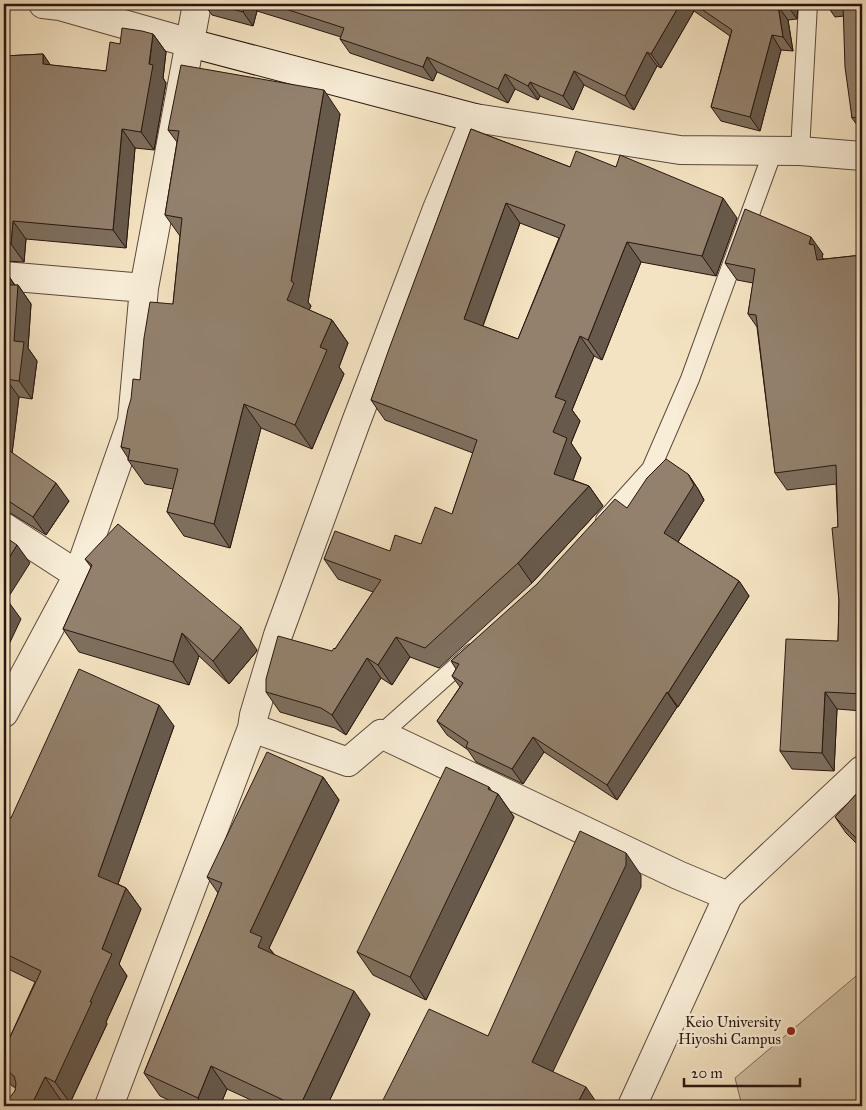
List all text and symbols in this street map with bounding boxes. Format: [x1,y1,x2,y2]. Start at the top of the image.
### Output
place label: Keio University Hiyoshi Campus [678,1013,782,1048]
marker: Keio University Hiyoshi Campus [785,1025,797,1037]
scale bar [684,1055,800,1087]
text: 20 m [691,1064,723,1082]

